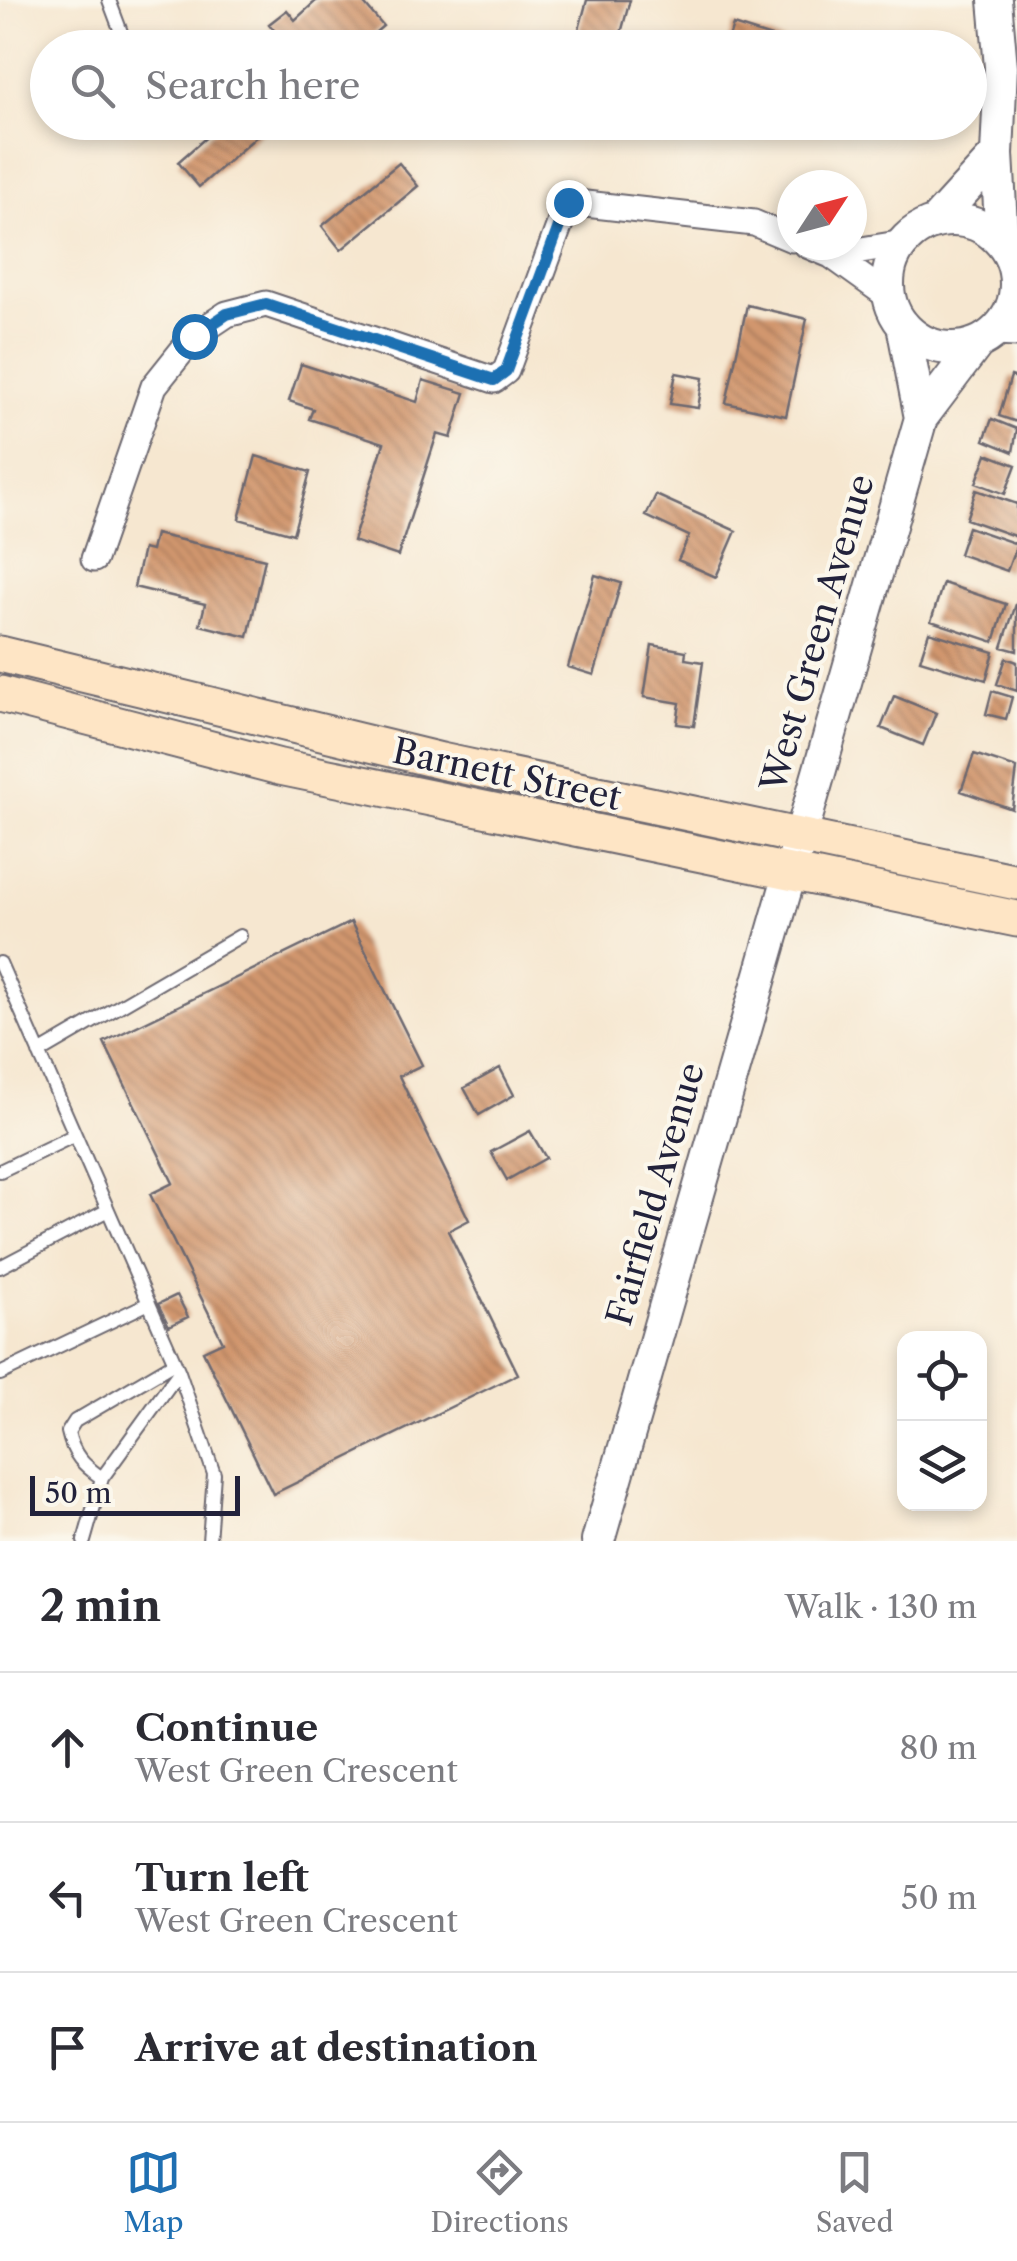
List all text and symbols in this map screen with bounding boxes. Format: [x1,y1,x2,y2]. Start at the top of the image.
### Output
search box [30,30,987,140]
icon: search [65,58,120,113]
text: Search here [145,62,360,109]
north arrow [777,170,867,260]
route end [546,180,592,226]
route start [172,314,218,360]
street label: West Green Avenue [751,470,883,797]
street label: Barnett Street [389,729,626,819]
street label: Fairfield Avenue [597,1058,713,1330]
map controls [897,1331,987,1511]
button: locate [897,1331,987,1421]
button: layers [897,1421,987,1511]
scale bar [30,1471,240,1516]
text: 50 m [45,1476,112,1510]
text: 2 min [40,1580,161,1632]
text: Walk · 130 m [785,1587,977,1626]
text: Continue [135,1704,318,1751]
icon: ahead [40,1720,95,1775]
text: 80 m [899,1728,977,1767]
text: West Green Crescent [135,1751,458,1790]
text: Turn left [135,1854,309,1901]
icon: left [40,1870,95,1925]
text: 50 m [901,1878,977,1917]
text: West Green Crescent [135,1901,458,1940]
icon: arrive [40,2020,95,2075]
text: Arrive at destination [135,2024,538,2071]
tab: Map [123,2145,184,2239]
tab: Directions [430,2145,569,2239]
tab: Saved [816,2145,894,2239]

